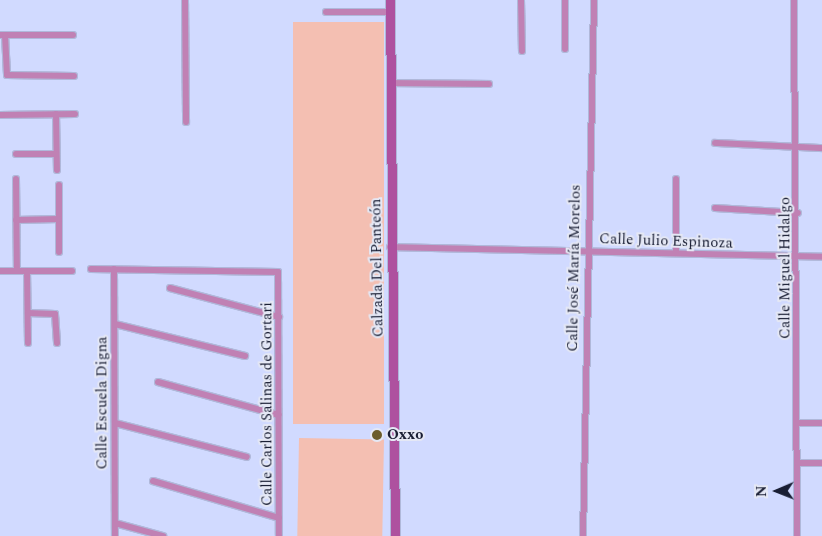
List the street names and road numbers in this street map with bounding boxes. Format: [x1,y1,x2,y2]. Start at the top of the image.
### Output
street label: Calle José María Morelos [564,184,584,352]
street label: Calle Miguel Hidalgo [776,197,794,339]
street label: Calzada Del Panteón [367,199,387,337]
street label: Calle Julio Espinoza [599,230,733,252]
street label: Calle Carlos Salinas de Gortari [258,302,276,506]
street label: Calle Escuela Digna [93,337,111,469]

